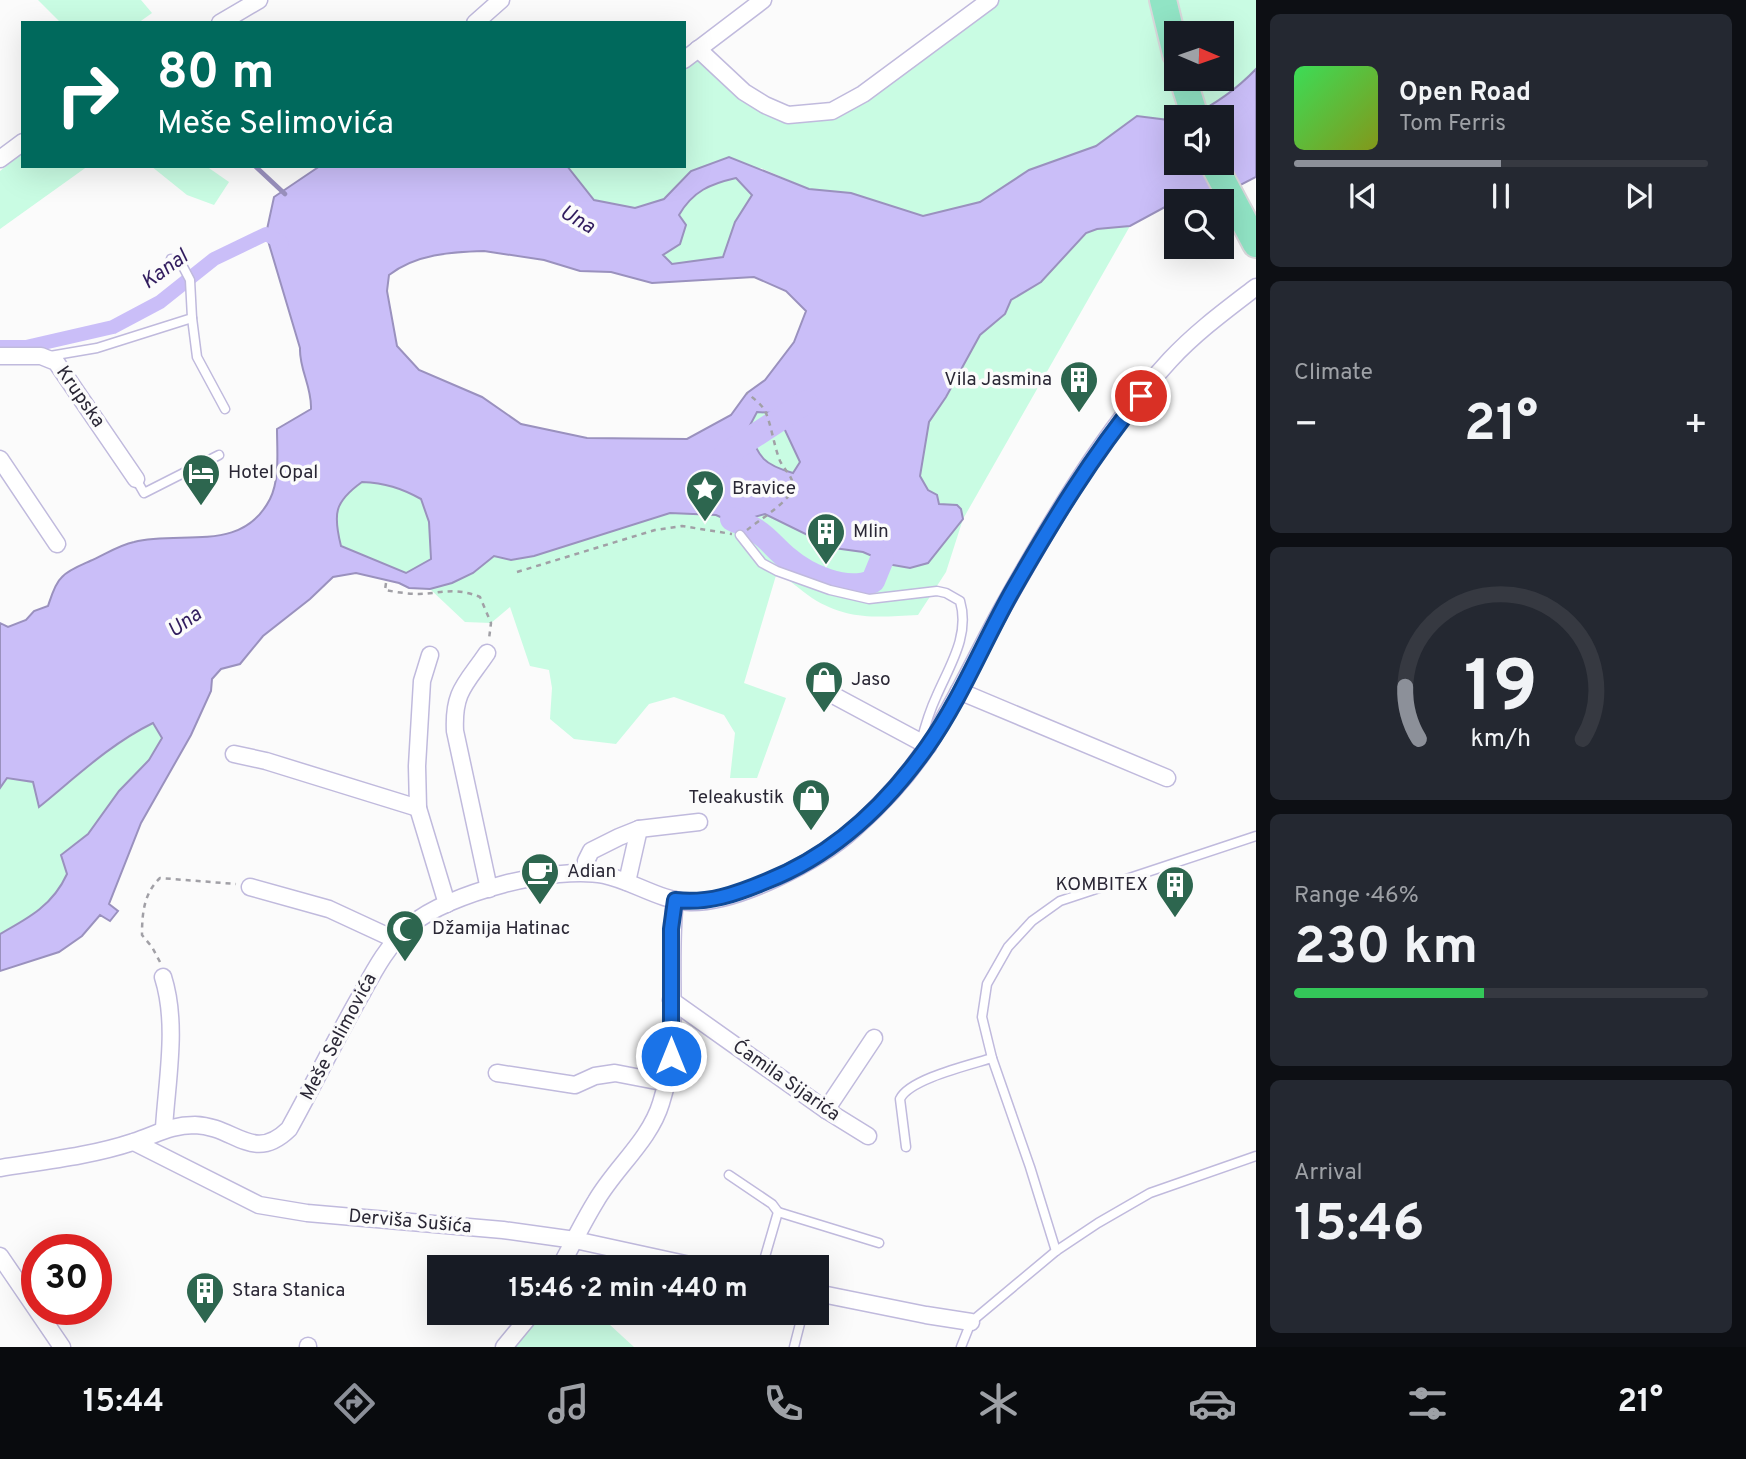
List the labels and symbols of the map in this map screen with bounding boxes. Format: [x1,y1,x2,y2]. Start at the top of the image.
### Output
north arrow [1164,21,1234,91]
water label: Una [555,199,600,241]
water label: Kanal [136,243,195,296]
building icon: Vila Jasmina [1058,359,1100,414]
street label: Krupska [50,362,110,432]
pin [1111,366,1171,426]
place label: Vila Jasmina [944,368,1052,392]
hotel icon: Hotel Opal [180,452,222,507]
place label: Hotel Opal [228,461,318,485]
place icon: Bravice [684,468,726,523]
place label: Bravice [732,477,796,501]
building icon: Mlin [805,511,847,566]
place label: Mlin [853,520,889,544]
water label: Una [162,601,208,645]
shop icon: Jaso [803,659,845,714]
place label: Jaso [851,668,891,692]
shop icon: Teleakustik [790,777,832,832]
place label: Teleakustik [688,786,784,810]
cafe icon: Adian [519,851,561,906]
place label: Adian [567,860,616,884]
building icon: KOMBITEX [1154,864,1196,919]
place label: KOMBITEX [1056,873,1148,897]
mosque icon: Džamija Hatinac [384,908,426,963]
place label: Džamija Hatinac [432,917,570,941]
street label: Meše Selimovića [295,969,383,1105]
position arrow [634,1019,708,1093]
street label: Ćamila Sijarića [727,1034,845,1127]
street label: Derviša Sušića [347,1205,473,1239]
speed limit sign: 30 [21,1234,112,1325]
building icon: Stara Stanica [184,1270,226,1325]
place label: Stara Stanica [232,1279,345,1303]

